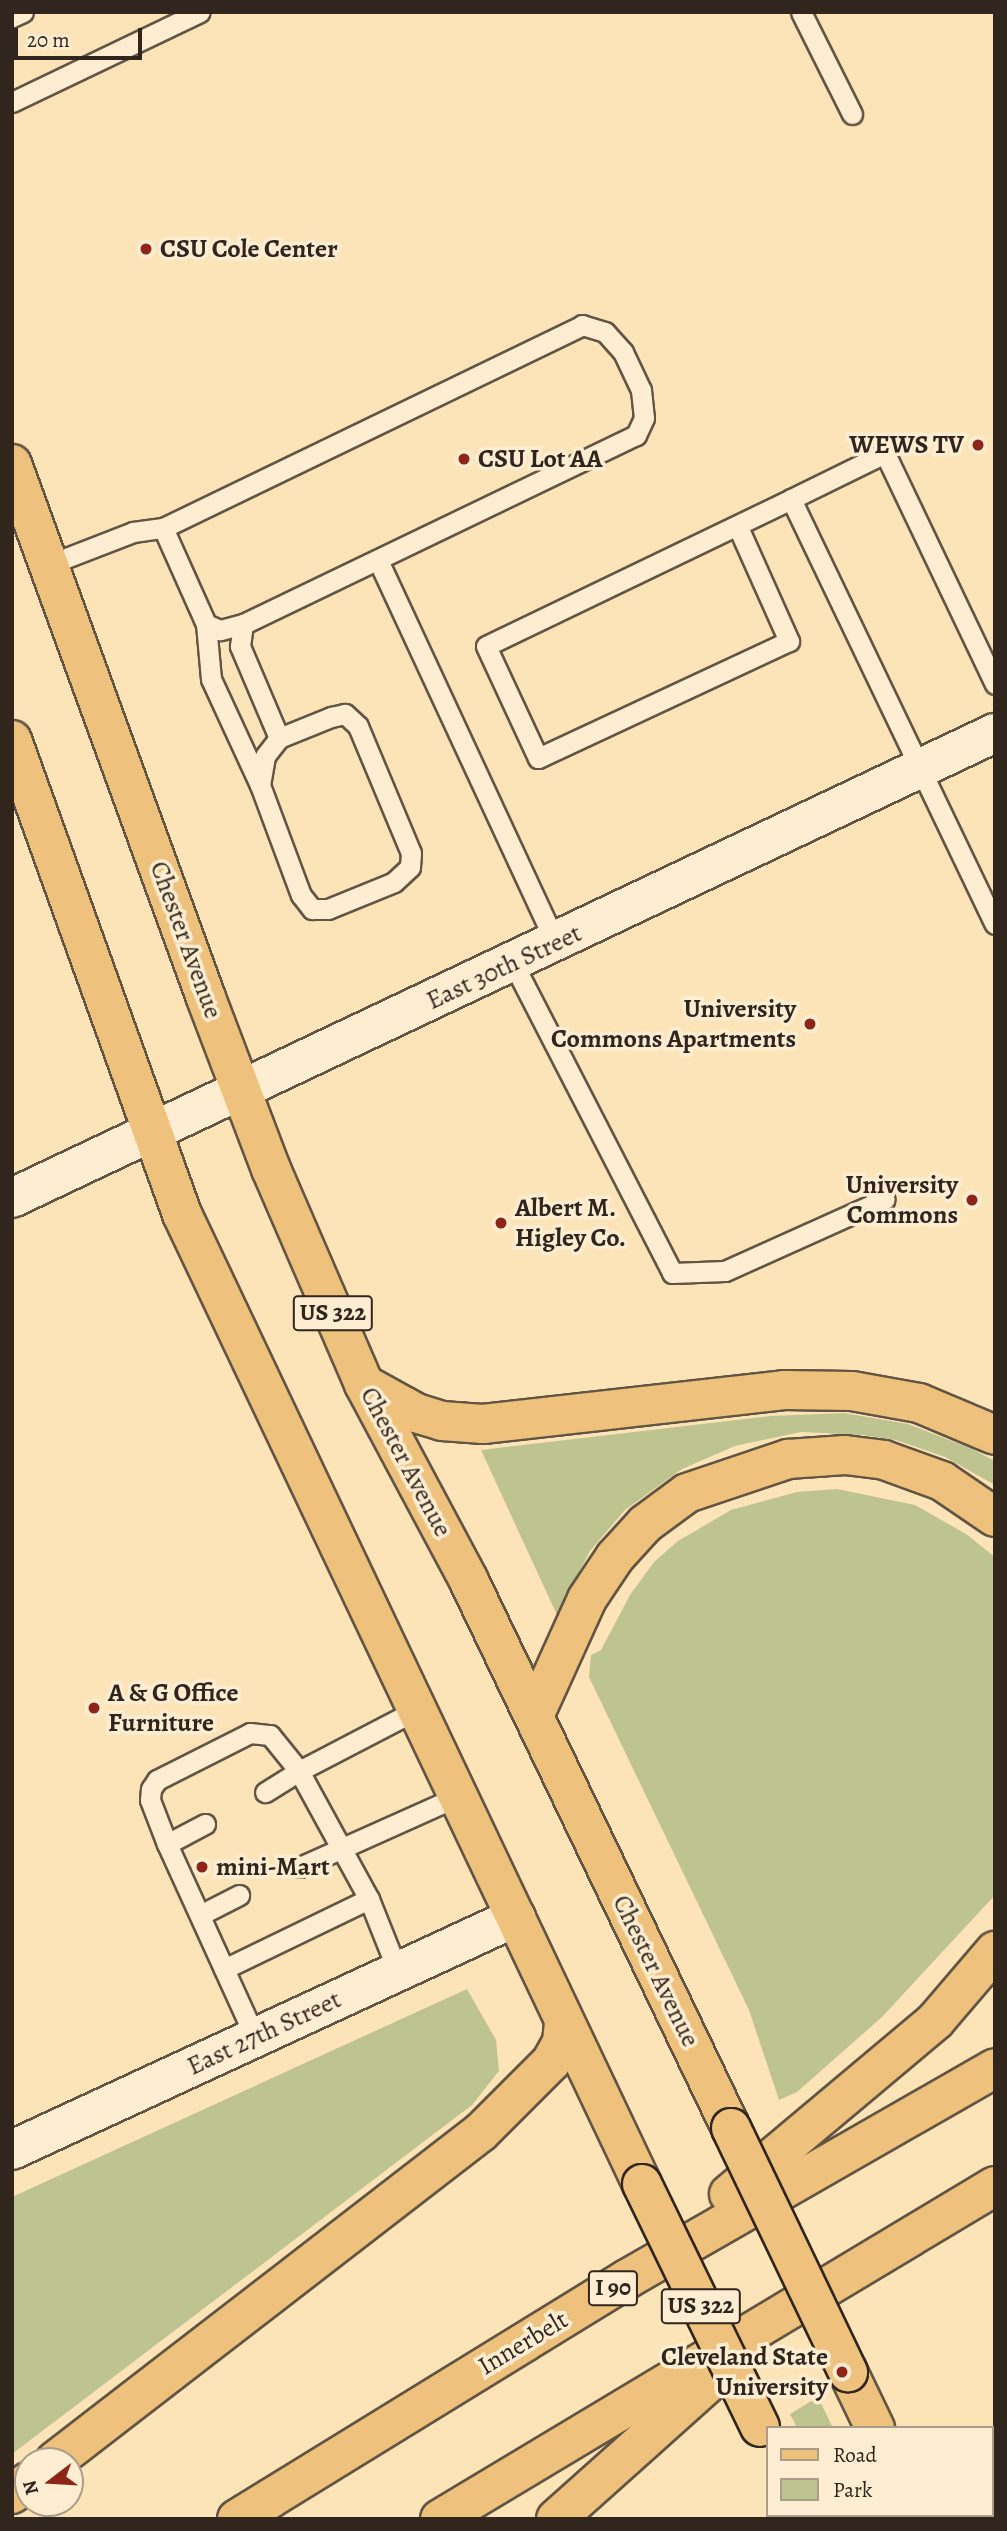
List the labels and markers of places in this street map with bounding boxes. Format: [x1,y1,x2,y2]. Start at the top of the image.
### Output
place label: CSU Cole Center [160,233,338,265]
marker: CSU Cole Center [138,241,154,257]
place label: WEWS TV [849,429,964,461]
marker: WEWS TV [970,437,986,453]
place label: CSU Lot AA [478,443,602,475]
marker: CSU Lot AA [456,451,472,467]
place label: University Commons Apartments [551,993,796,1054]
marker: University Commons Apartments [802,1016,818,1032]
place label: University Commons [846,1169,958,1230]
place label: Albert M. Higley Co. [515,1192,626,1254]
marker: University Commons [964,1192,980,1208]
marker: Albert M. Higley Co. [493,1215,509,1231]
place label: A & G Office Furniture [108,1677,238,1738]
marker: A & G Office Furniture [86,1700,102,1716]
place label: mini-Mart [216,1851,330,1883]
marker: mini-Mart [194,1859,210,1875]
place label: Cleveland State University [661,2341,828,2402]
marker: Cleveland State University [834,2364,850,2380]

